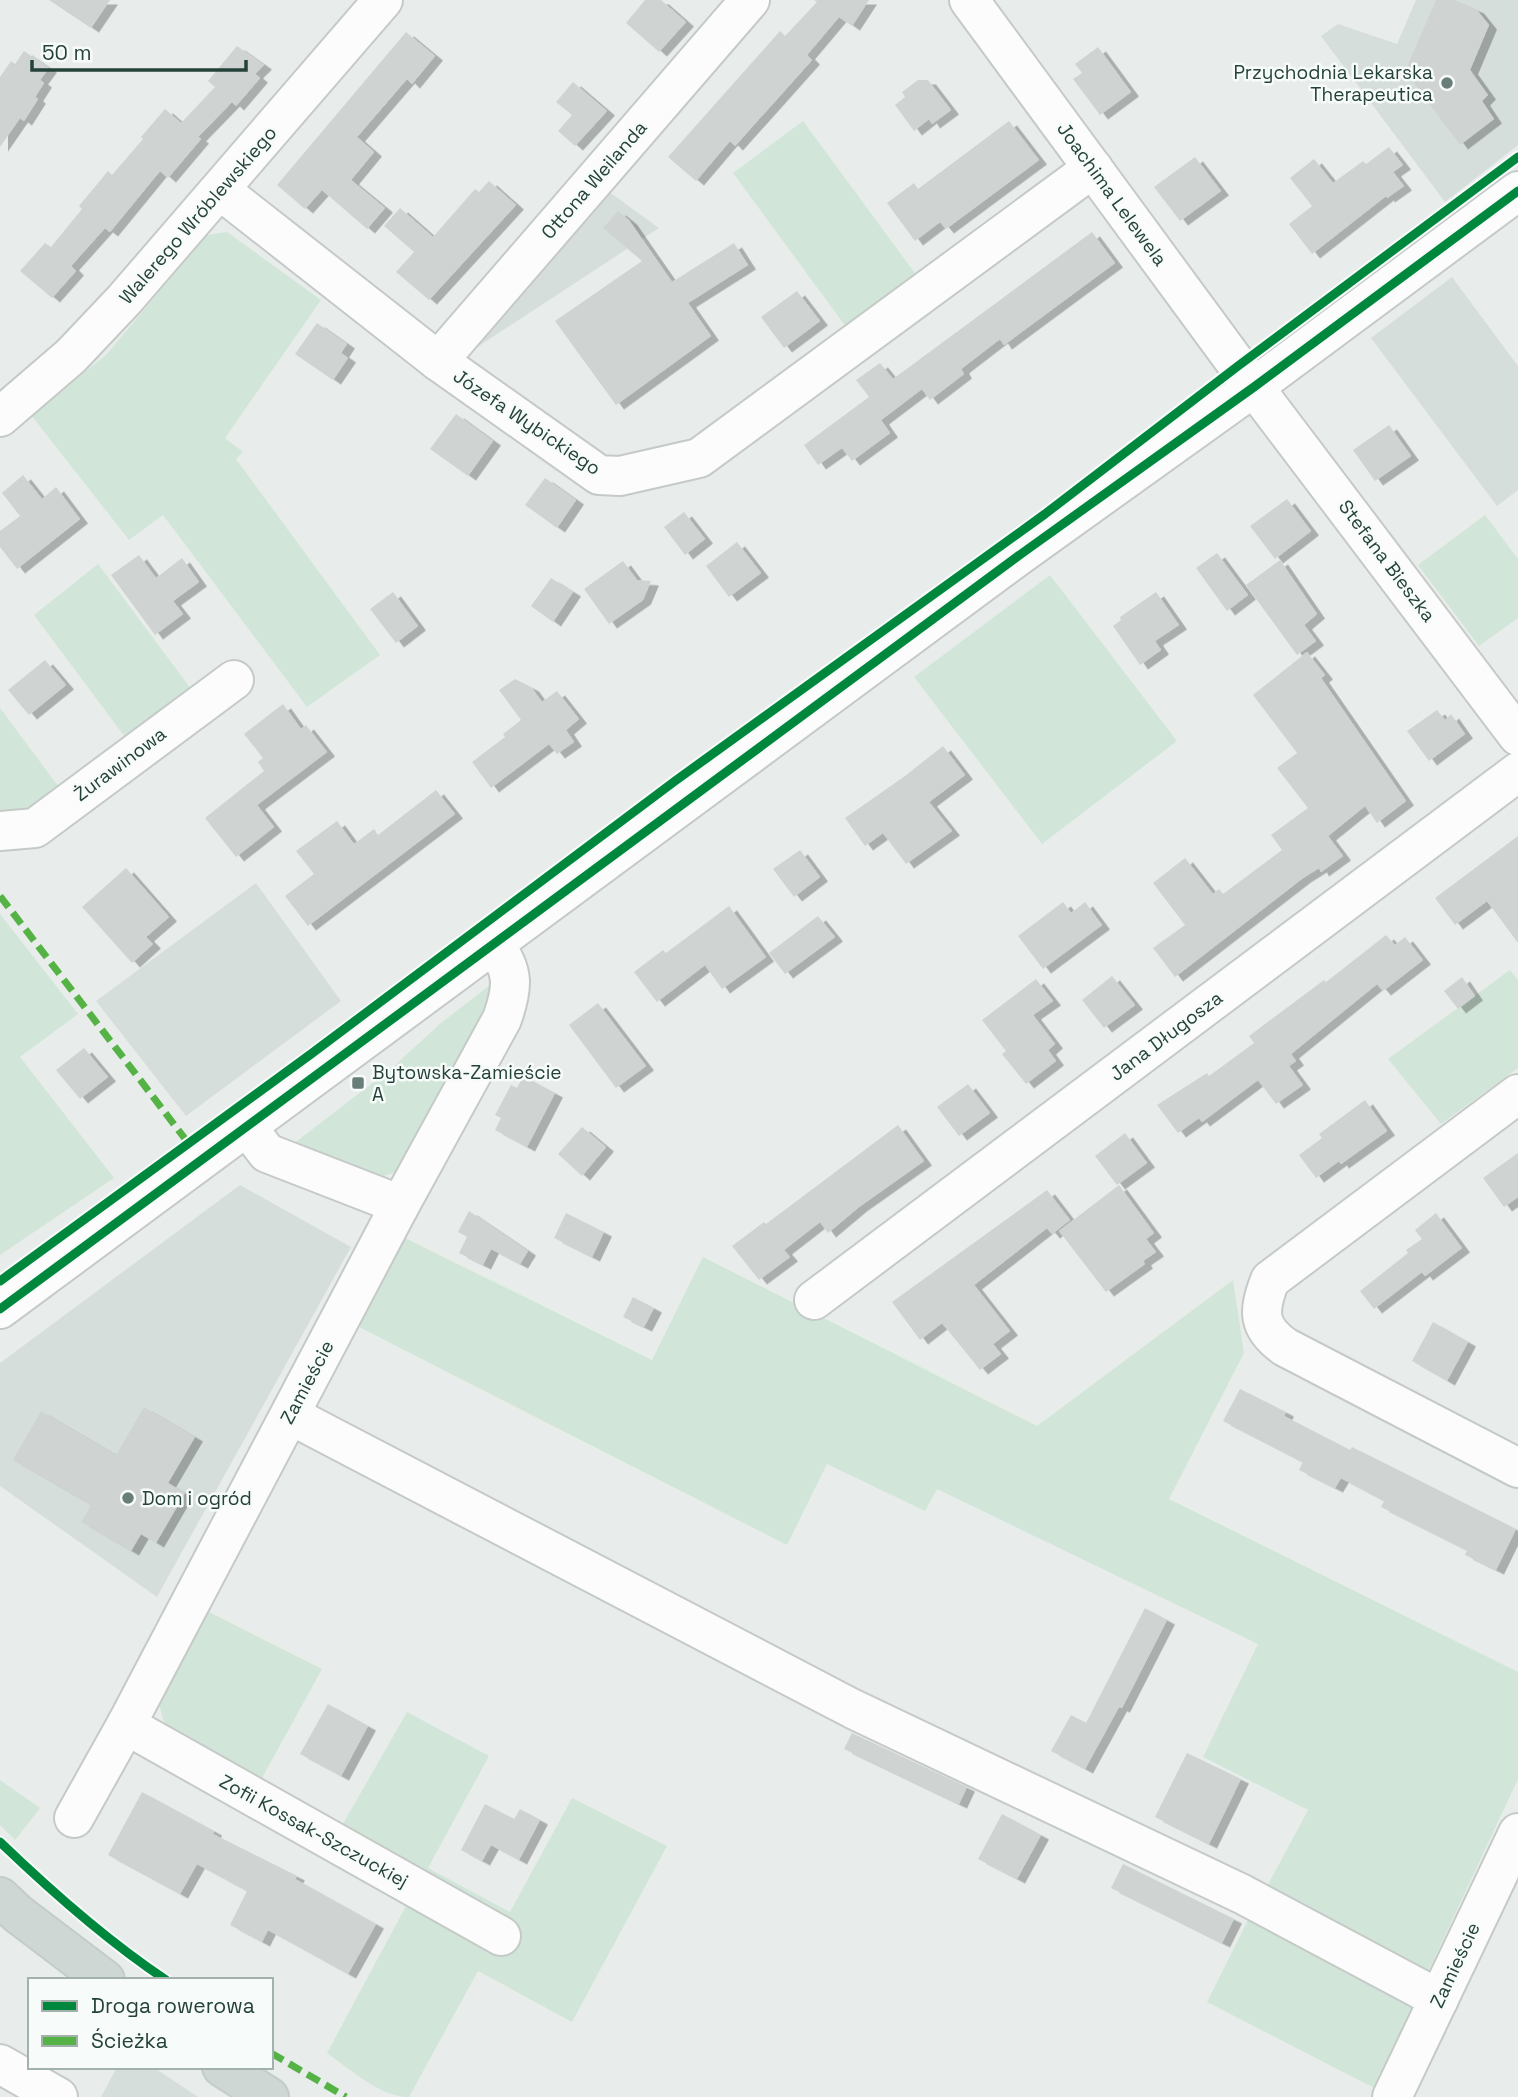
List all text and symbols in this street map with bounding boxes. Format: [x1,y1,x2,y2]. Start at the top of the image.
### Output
scale bar [32,28,245,72]
text: 50 m [42,39,92,66]
place label: Przychodnia Lekarska Therapeutica [1233,60,1433,107]
marker: Przychodnia Lekarska Therapeutica [1439,75,1455,91]
street label: Ottona Weilanda [536,115,652,245]
street label: Joachima Lelewela [1051,117,1173,271]
street label: Walerego Wróblewskiego [114,121,282,309]
street label: Józefa Wybickiego [448,363,606,481]
street label: Stefana Bieszka [1333,495,1441,627]
street label: Żurawinowa [69,721,171,807]
street label: Jana Długosza [1105,985,1228,1087]
place label: Bytowska-Zamieście A [372,1060,562,1107]
marker: Bytowska-Zamieście A [350,1075,366,1091]
street label: Zamieście [275,1336,339,1428]
place label: Dom i ogród [142,1486,252,1511]
marker: Dom i ogród [120,1490,136,1506]
street label: Zofii Kossak-Szczuckiej [215,1769,413,1893]
street label: Zamieście [1424,1918,1486,2012]
legend [28,1978,273,2069]
text: Droga rowerowa [91,1992,255,2019]
text: Ścieżka [91,2027,168,2054]

